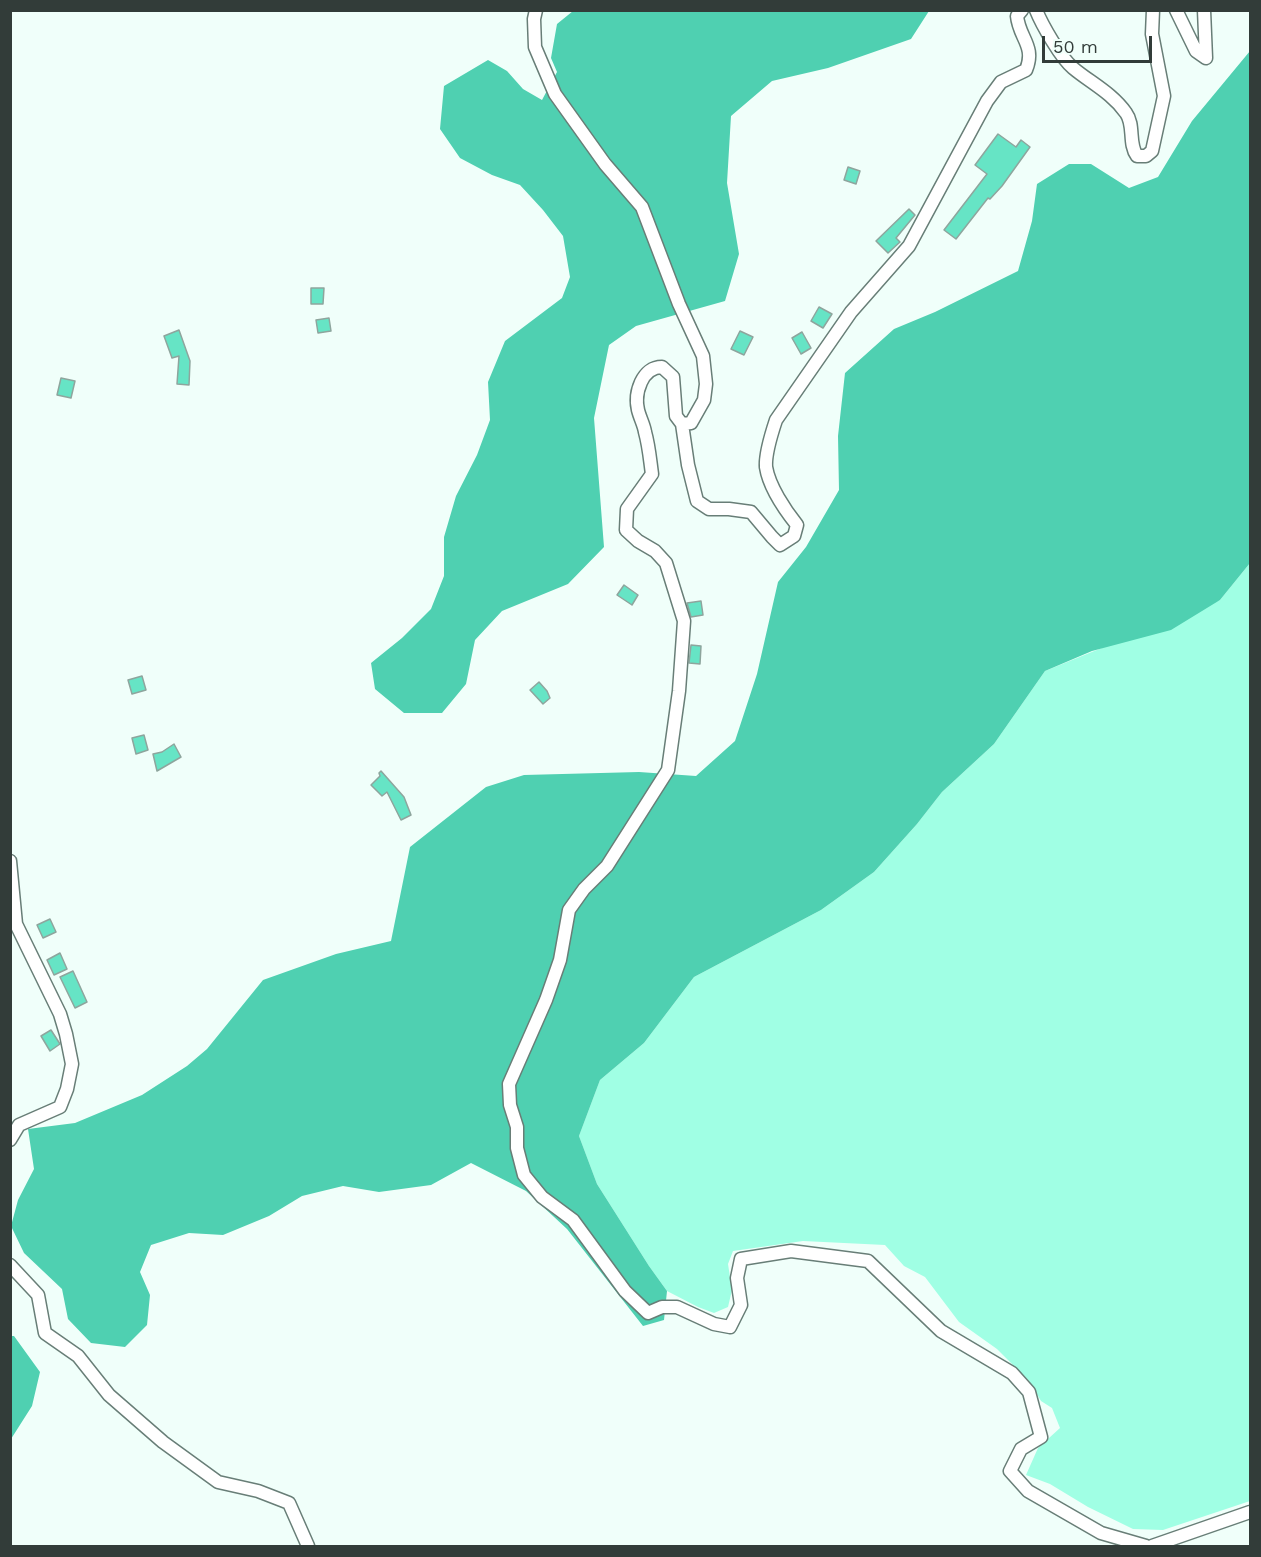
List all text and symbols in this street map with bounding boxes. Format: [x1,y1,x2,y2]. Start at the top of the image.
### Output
scale bar [1045,24,1154,62]
text: 50 m [1053,36,1098,57]

